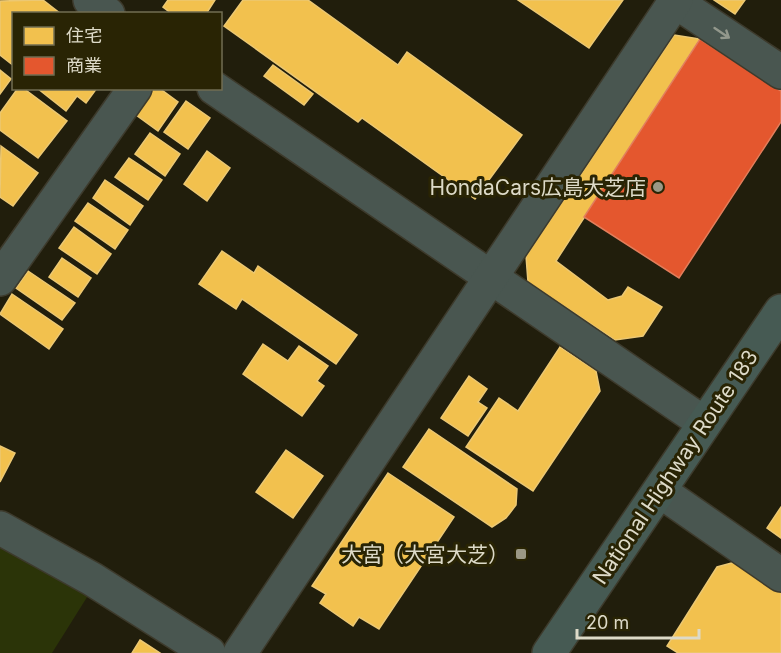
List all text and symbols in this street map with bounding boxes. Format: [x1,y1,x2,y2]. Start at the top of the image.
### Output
legend [12,12,222,90]
text: 住宅 [66,25,102,46]
one-way arrow [713,27,730,39]
text: 商業 [66,55,102,76]
place label: HondaCars広島大芝店 [430,175,646,200]
marker: HondaCars広島大芝店 [651,180,665,194]
street label: National Highway Route 183 [587,345,763,589]
place label: 大宮（大宮大芝） [341,542,509,567]
marker: 大宮（大宮大芝） [514,547,528,561]
scale bar [577,602,698,640]
text: 20 m [586,612,629,633]

